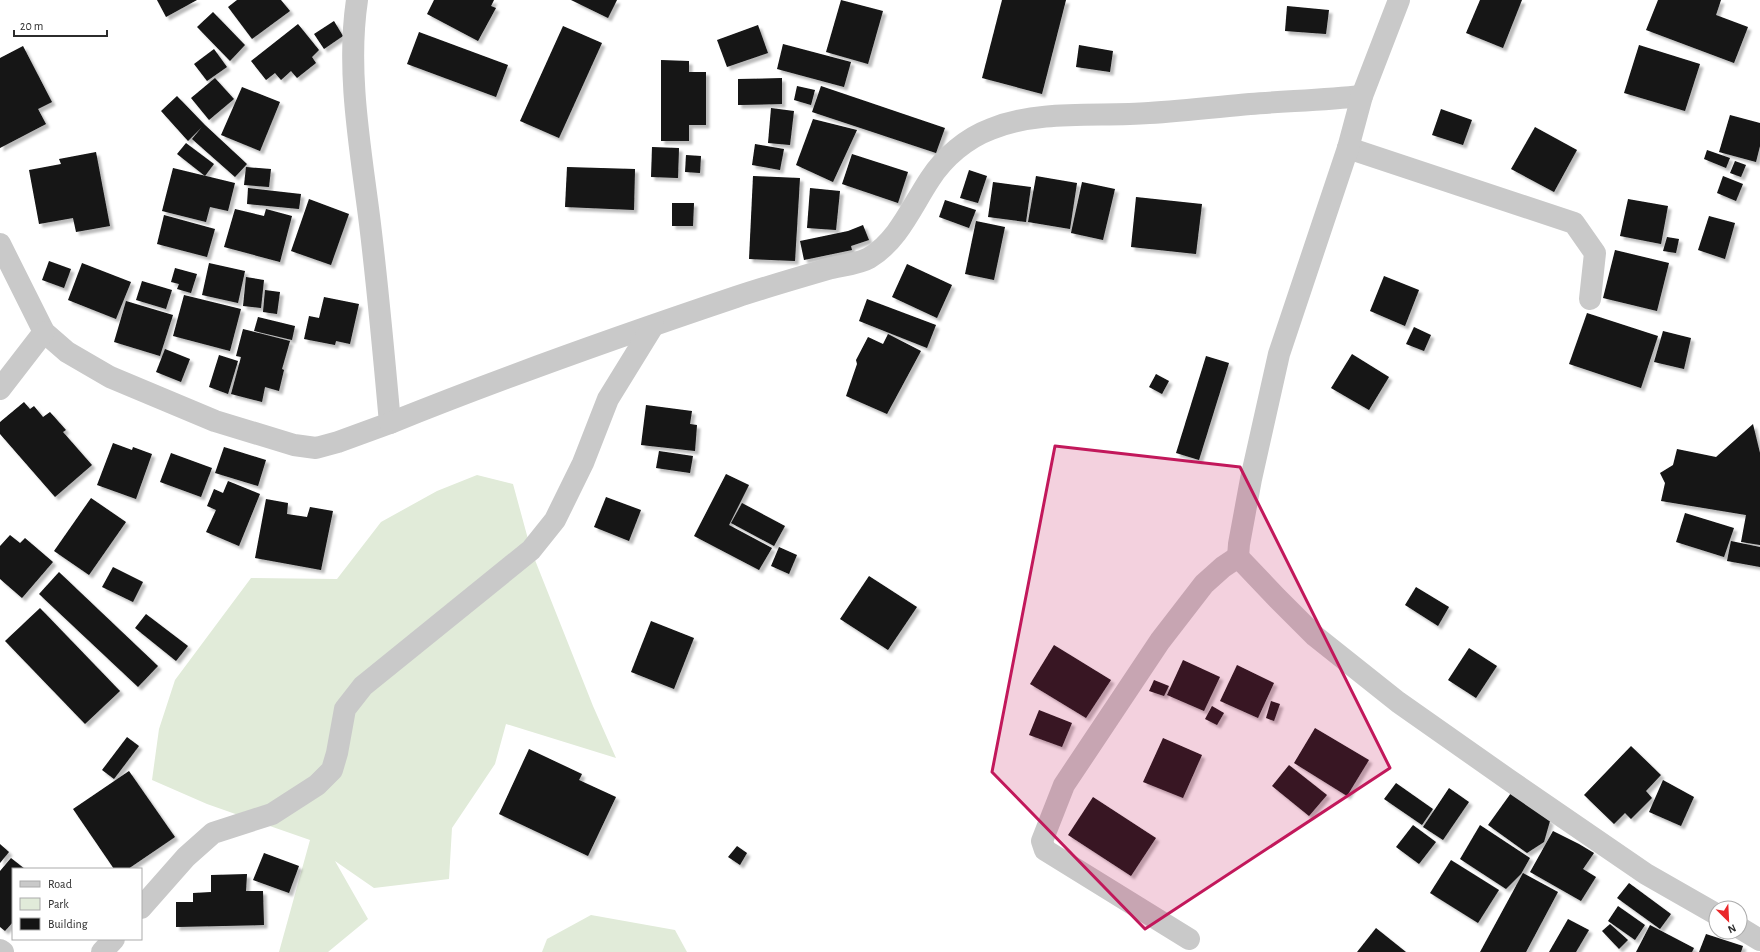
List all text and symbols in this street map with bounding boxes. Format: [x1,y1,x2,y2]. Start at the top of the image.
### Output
scale bar [14,12,107,38]
text: 20 m [20,20,43,32]
legend [12,868,142,940]
text: Road [48,878,72,890]
text: Park [48,898,69,910]
north arrow [1708,900,1748,940]
text: Building [48,918,88,930]
text: N [1726,922,1738,935]

